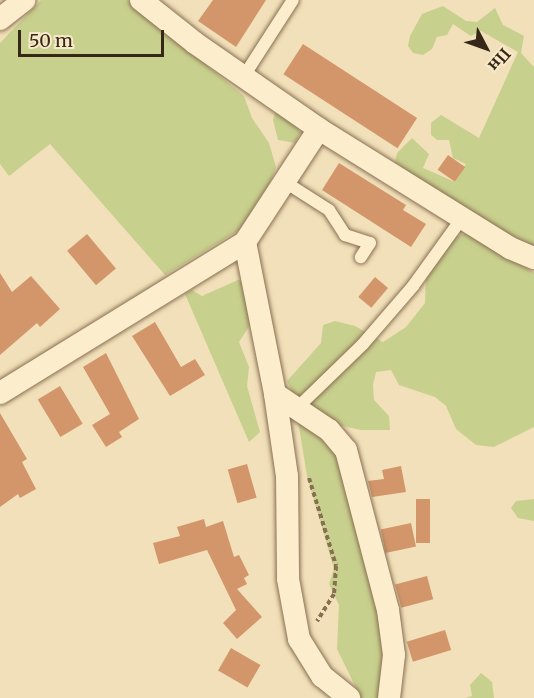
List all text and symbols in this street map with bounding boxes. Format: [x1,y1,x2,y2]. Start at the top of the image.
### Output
scale bar [21,18,166,56]
north arrow [456,18,516,78]
text: 50 m [29,29,73,52]
text: Пн [484,44,515,75]

